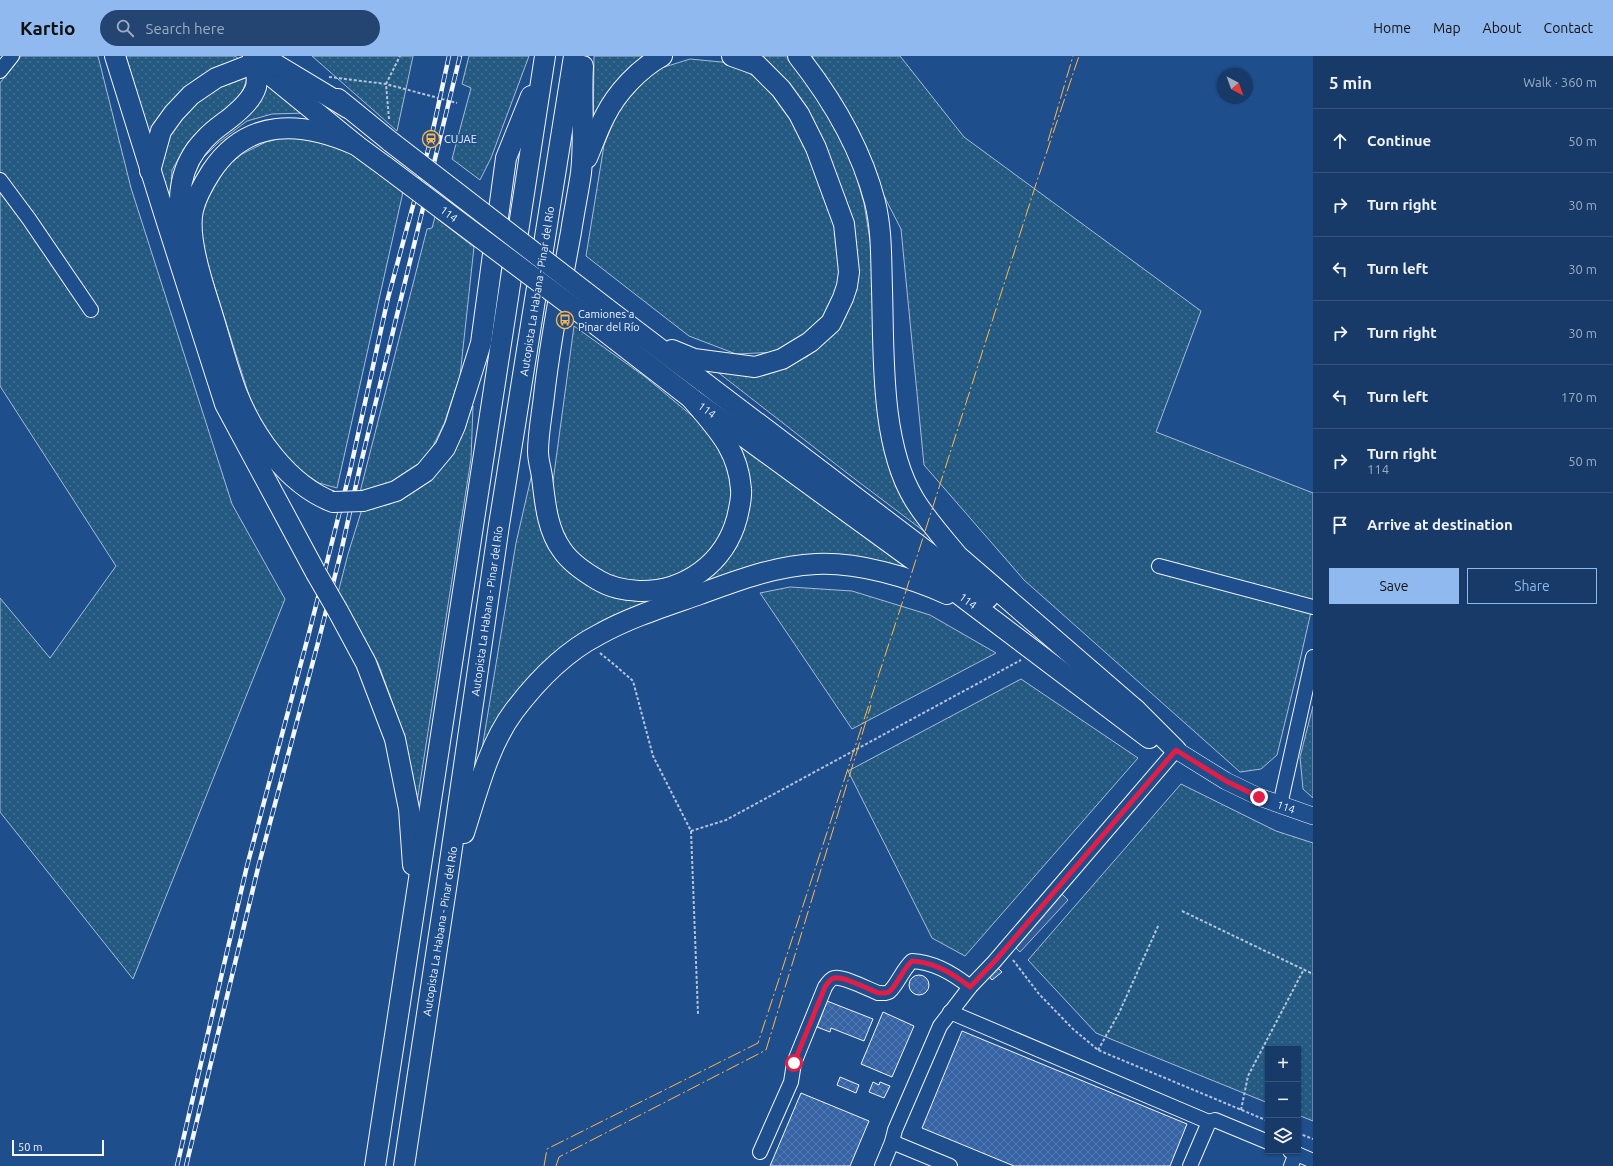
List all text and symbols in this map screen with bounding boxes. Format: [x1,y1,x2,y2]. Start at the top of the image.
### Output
search box [100,10,380,46]
text: Kartio [20,17,76,39]
icon: search [114,17,136,39]
text: Search here [146,20,225,37]
text: Home [1373,20,1411,36]
text: Map [1433,20,1461,36]
text: About [1483,20,1522,36]
text: Contact [1544,20,1593,36]
north arrow [1217,68,1253,104]
text: 5 min [1329,73,1372,92]
text: Walk · 360 m [1523,75,1597,89]
station icon: CUJAE [421,129,441,149]
icon: ahead [1329,130,1351,152]
text: Continue [1367,132,1431,149]
place label: CUJAE [444,133,477,145]
text: 50 m [1568,134,1597,148]
icon: right [1329,194,1351,216]
text: Turn right [1367,196,1437,213]
text: 30 m [1568,198,1597,212]
street label: 114 [438,204,460,224]
street label: Autopista La Habana - Pinar del Río [518,205,556,377]
icon: left [1329,258,1351,280]
text: Turn left [1367,260,1428,277]
text: 30 m [1568,262,1597,276]
place label: Camiones a Pinar del Río [578,308,640,333]
bus stop icon: Camiones a Pinar del Río [555,310,575,330]
icon: right [1329,322,1351,344]
text: Turn right [1367,324,1437,341]
text: 30 m [1568,326,1597,340]
icon: left [1329,386,1351,408]
text: Turn left [1367,388,1428,405]
text: 170 m [1561,390,1597,404]
street label: 114 [696,400,718,420]
text: Turn right [1367,445,1437,462]
icon: right [1329,450,1351,472]
text: 50 m [1568,454,1597,468]
text: 114 [1367,462,1389,476]
icon: arrive [1329,514,1351,536]
text: Arrive at destination [1367,516,1513,533]
street label: Autopista La Habana - Pinar del Río [469,525,505,697]
button: Save [1329,568,1459,604]
button: Share [1467,568,1597,604]
street label: 114 [957,591,979,611]
route end [1250,788,1268,806]
street label: 114 [1275,798,1297,816]
street label: Autopista La Habana - Pinar del Río [421,845,459,1017]
map controls [1265,1046,1301,1154]
button: + [1265,1046,1301,1082]
route start [785,1054,803,1072]
button: − [1265,1082,1301,1118]
button: layers [1265,1118,1301,1154]
scale bar [12,1138,104,1157]
text: 50 m [18,1141,42,1153]

